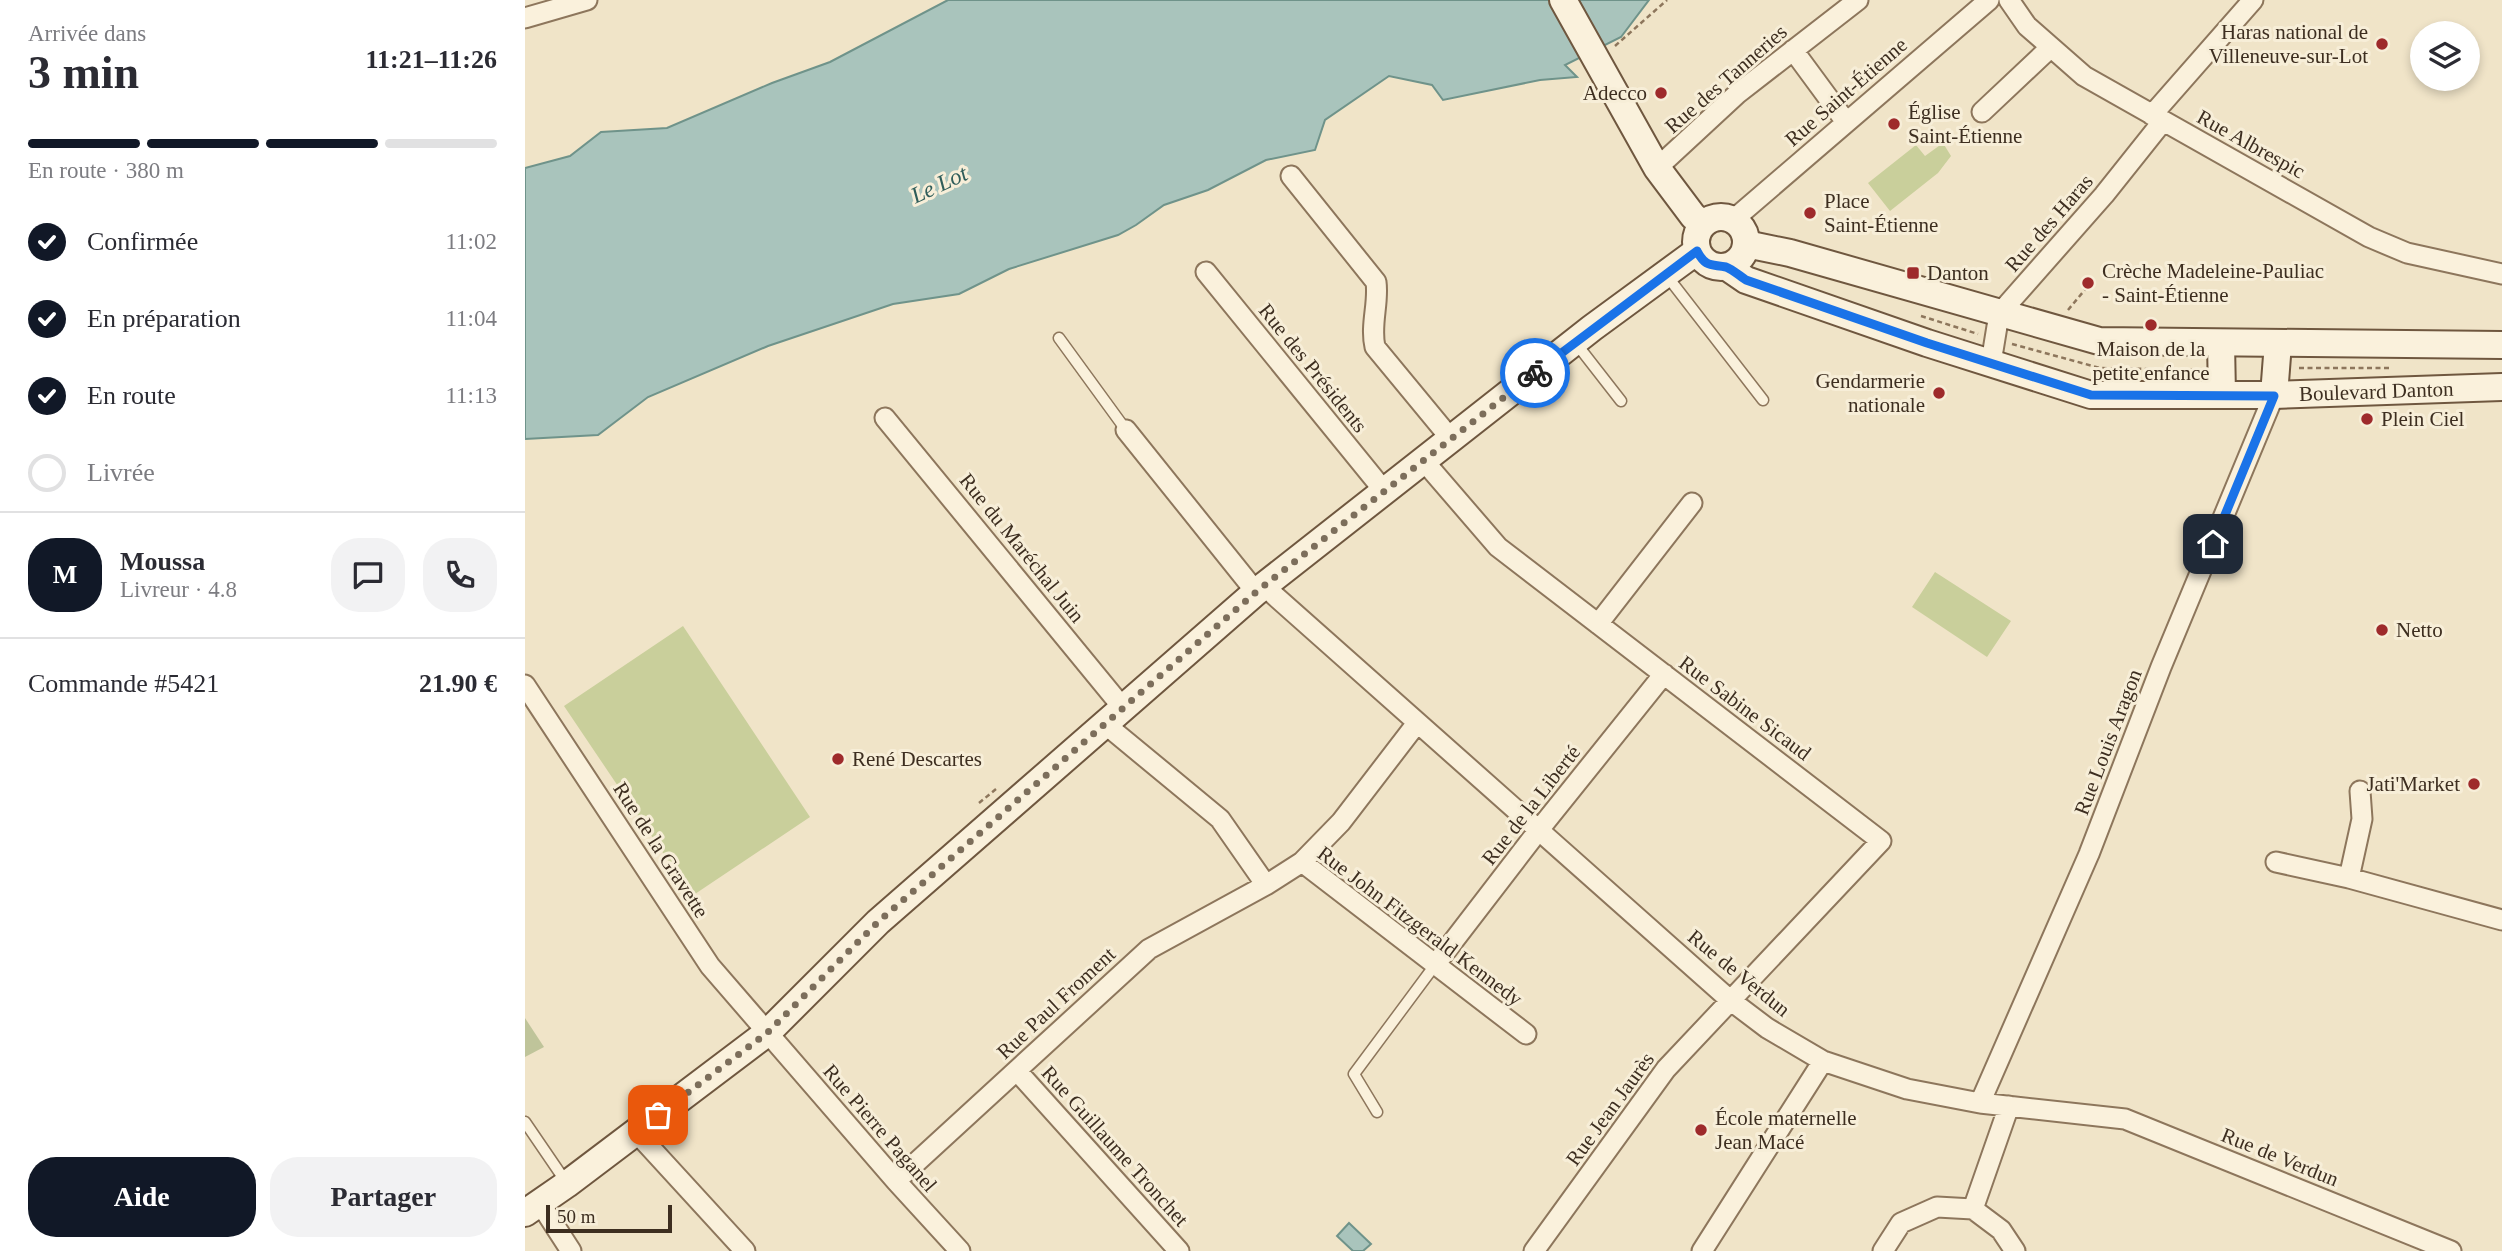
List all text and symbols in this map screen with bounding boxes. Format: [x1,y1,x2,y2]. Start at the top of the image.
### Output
street label: Rue des Tanneries [1660,20,1792,138]
place label: Haras national de Villeneuve-sur-Lot [2209,20,2368,68]
text: Arrivée dans [28,21,146,46]
map controls [2410,21,2480,91]
button: layers [2410,21,2480,91]
street label: Rue Saint-Étienne [1780,33,1912,151]
marker: Haras national de Villeneuve-sur-Lot [2374,36,2390,52]
text: 11:21–11:26 [366,45,497,74]
text: 3 min [28,47,139,98]
place label: Adecco [1583,81,1647,105]
marker: Adecco [1653,85,1669,101]
place label: Église Saint-Étienne [1908,100,2022,148]
street label: Rue Albrespic [2193,105,2309,183]
marker: Église Saint-Étienne [1886,116,1902,132]
text: En route · 380 m [28,158,184,183]
water label: Le Lot [906,160,972,209]
street label: Rue des Haras [2000,169,2098,277]
place label: Place Saint-Étienne [1824,189,1938,237]
marker: Place Saint-Étienne [1802,205,1818,221]
icon: check [28,223,66,261]
text: Confirmée [87,227,198,256]
text: 11:02 [445,229,497,254]
place label: Crèche Madeleine-Pauliac - Saint-Étienne [2102,259,2324,307]
place label: Danton [1927,261,1989,285]
marker: Danton [1905,265,1921,281]
marker: Crèche Madeleine-Pauliac - Saint-Étienne [2080,275,2096,291]
street label: Rue des Présidents [1254,299,1372,437]
icon: check [28,300,66,338]
text: En préparation [87,304,241,333]
text: 11:04 [445,306,497,331]
marker: Maison de la petite enfance [2143,317,2159,333]
place label: Maison de la petite enfance [2092,337,2210,385]
courier [1500,338,1570,408]
icon: bike [1516,354,1554,392]
place label: Gendarmerie nationale [1815,369,1925,417]
icon: check [28,377,66,415]
street label: Boulevard Danton [2299,377,2454,406]
text: En route [87,381,176,410]
text: 11:13 [445,383,497,408]
marker: Gendarmerie nationale [1931,385,1947,401]
place label: Plein Ciel [2381,407,2465,431]
marker: Plein Ciel [2359,411,2375,427]
text: Livrée [87,458,155,487]
street label: Rue du Maréchal Juin [955,469,1090,628]
pin [2183,514,2243,574]
icon: home [2194,525,2232,563]
button: chat [331,538,405,612]
button: phone [423,538,497,612]
text: Moussa [120,547,205,576]
text: M [53,560,77,589]
text: Livreur · 4.8 [120,577,237,602]
place label: Netto [2396,618,2443,642]
marker: Netto [2374,622,2390,638]
street label: Rue Sabine Sicaud [1674,651,1816,766]
street label: Rue Louis Aragon [2069,665,2147,818]
text: Commande #5421 [28,669,219,698]
text: 21.90 € [419,669,497,698]
street label: Rue de la Liberté [1477,740,1585,870]
place label: René Descartes [852,747,982,771]
marker: René Descartes [830,751,846,767]
place label: Jati'Market [2366,772,2460,796]
marker: Jati'Market [2466,776,2482,792]
street label: Rue de la Gravette [608,778,714,922]
street label: Rue John Fitzgerald Kennedy [1313,841,1528,1011]
street label: Rue de Verdun [1683,925,1795,1022]
street label: Rue Paul Froment [992,942,1120,1064]
street label: Rue Jean Jaurès [1561,1048,1659,1170]
street label: Rue Pierre Paganel [818,1059,942,1197]
street label: Rue Guillaume Tronchet [1037,1061,1194,1231]
pin [628,1085,688,1145]
icon: bag [639,1096,677,1134]
place label: École maternelle Jean Macé [1715,1106,1857,1154]
marker: École maternelle Jean Macé [1693,1122,1709,1138]
street label: Rue de Verdun [2218,1123,2343,1192]
button: Aide [28,1157,256,1237]
button: Partager [270,1157,497,1237]
scale bar [546,1202,672,1234]
text: 50 m [557,1206,596,1227]

